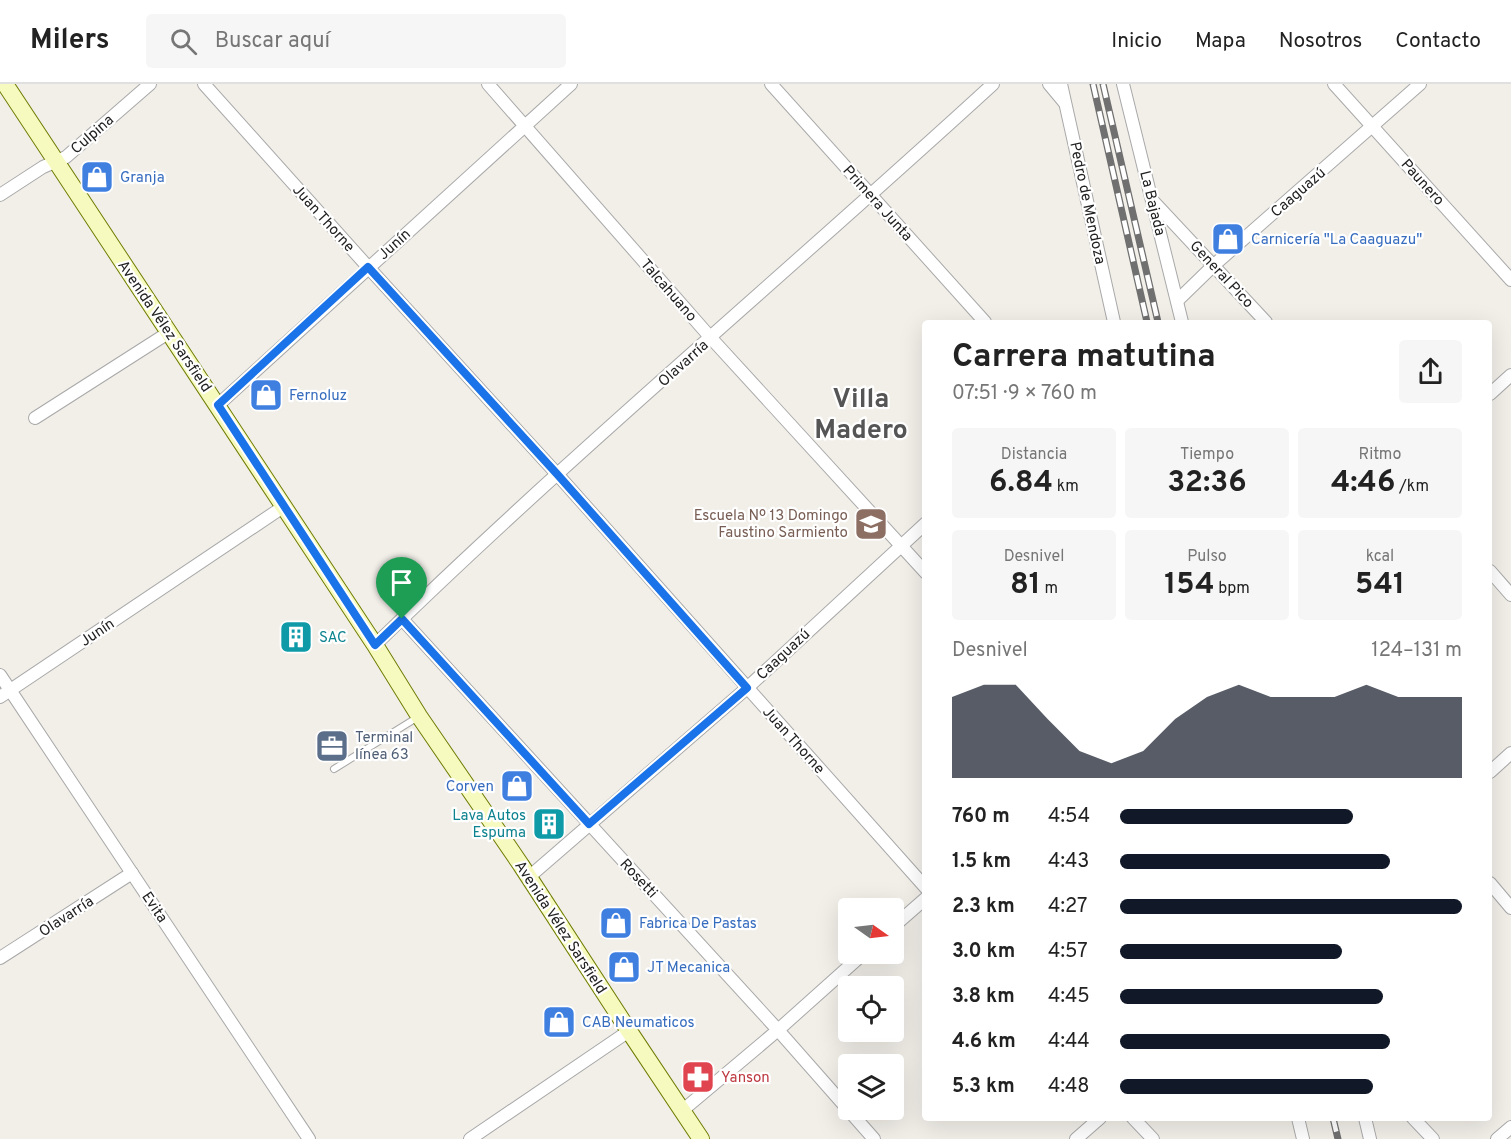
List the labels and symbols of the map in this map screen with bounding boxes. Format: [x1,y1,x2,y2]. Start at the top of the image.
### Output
street label: Culpina [68,111,118,159]
street label: Pedro de Mendoza [1064,140,1109,266]
street label: Paunero [1396,156,1448,210]
shop icon: Granja [79,159,115,195]
street label: Primera Junta [838,162,916,246]
street label: Caaguazú [1268,164,1330,222]
place label: Granja [120,169,165,188]
street label: La Bajada [1134,169,1169,238]
street label: Juan Thorne [288,181,358,257]
shop icon: Carnicería "La Caaguazu" [1210,221,1246,257]
street label: Junín [375,226,415,265]
place label: Carnicería "La Caaguazu" [1251,231,1422,250]
street label: General Pico [1185,237,1257,313]
street label: Talcahuano [635,256,700,326]
street label: Avenida Vélez Sarsfield [113,257,215,396]
street label: Olavarría [655,336,713,392]
shop icon: Fernoluz [248,377,284,413]
district label: Villa Madero [814,383,908,448]
place label: Fernoluz [289,387,347,406]
school or university icon: Escuela Nº 13 Domingo Faustino Sarmiento [853,506,889,542]
place label: Escuela Nº 13 Domingo Faustino Sarmiento [694,507,848,543]
pin [376,557,427,619]
street label: Junín [77,615,119,652]
building icon: SAC [278,619,314,655]
street label: Caaguazú [753,625,815,685]
place label: SAC [319,629,347,648]
street label: Juan Thorne [758,703,828,779]
office icon: Terminal línea 63 [314,728,350,764]
place label: Terminal línea 63 [355,729,413,765]
shop icon: Corven [499,768,535,804]
place label: Corven [446,778,494,797]
building icon: Lava Autos Espuma [531,806,567,842]
place label: Lava Autos Espuma [452,807,526,843]
street label: Rosetti [615,855,661,903]
street label: Avenida Vélez Sarsfield [510,858,610,998]
street label: Evita [137,889,171,927]
street label: Olavarría [36,893,98,942]
north arrow [838,898,904,964]
shop icon: Fabrica De Pastas [598,905,634,941]
place label: Fabrica De Pastas [639,915,757,934]
shop icon: JT Mecanica [606,949,642,985]
place label: JT Mecanica [647,959,730,978]
shop icon: CAB Neumaticos [541,1004,577,1040]
place label: CAB Neumaticos [582,1014,694,1033]
pharmacy icon: Yanson [680,1059,716,1095]
place label: Yanson [721,1069,770,1088]

